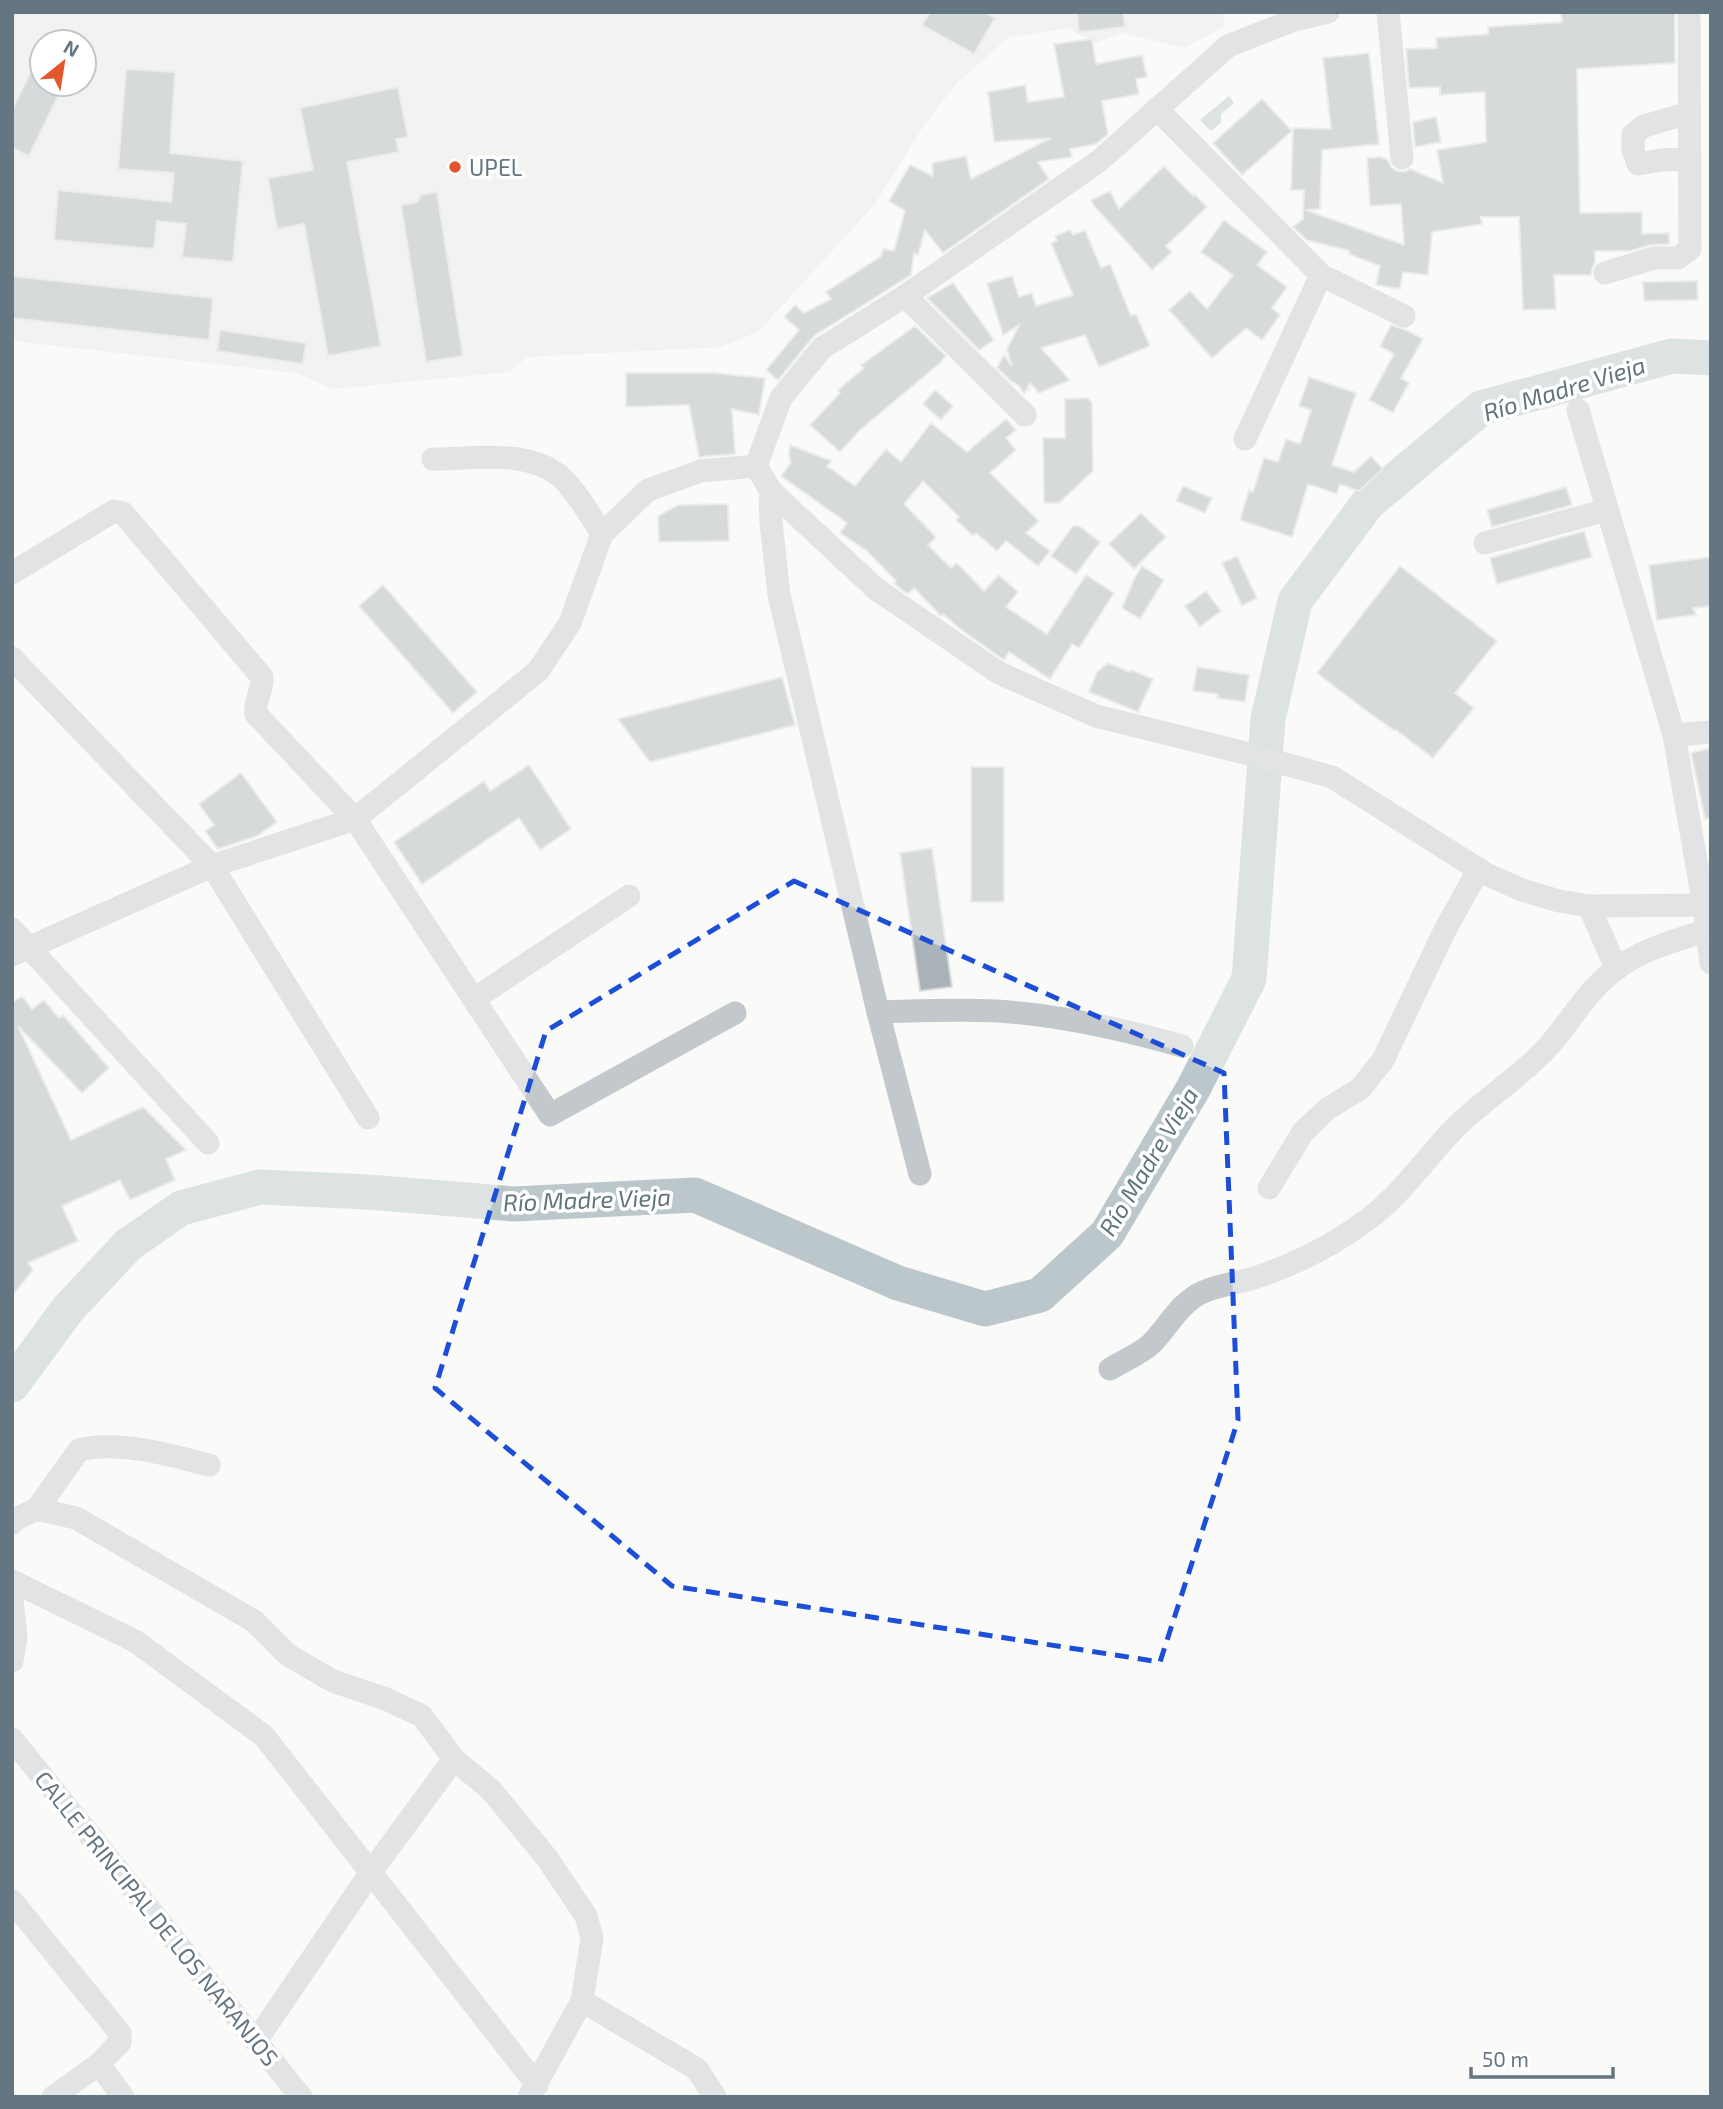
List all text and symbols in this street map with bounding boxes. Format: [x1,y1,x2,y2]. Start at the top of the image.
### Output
north arrow [28,28,98,98]
text: N [60,34,83,61]
place label: UPEL [469,153,523,181]
marker: UPEL [447,159,463,175]
water label: Río Madre Vieja [1479,350,1649,426]
water label: Río Madre Vieja [1092,1082,1204,1240]
water label: Río Madre Vieja [503,1182,671,1216]
street label: CALLE PRINCIPAL DE LOS NARANJOS [29,1765,285,2071]
scale bar [1471,2036,1613,2080]
text: 50 m [1482,2046,1529,2071]

